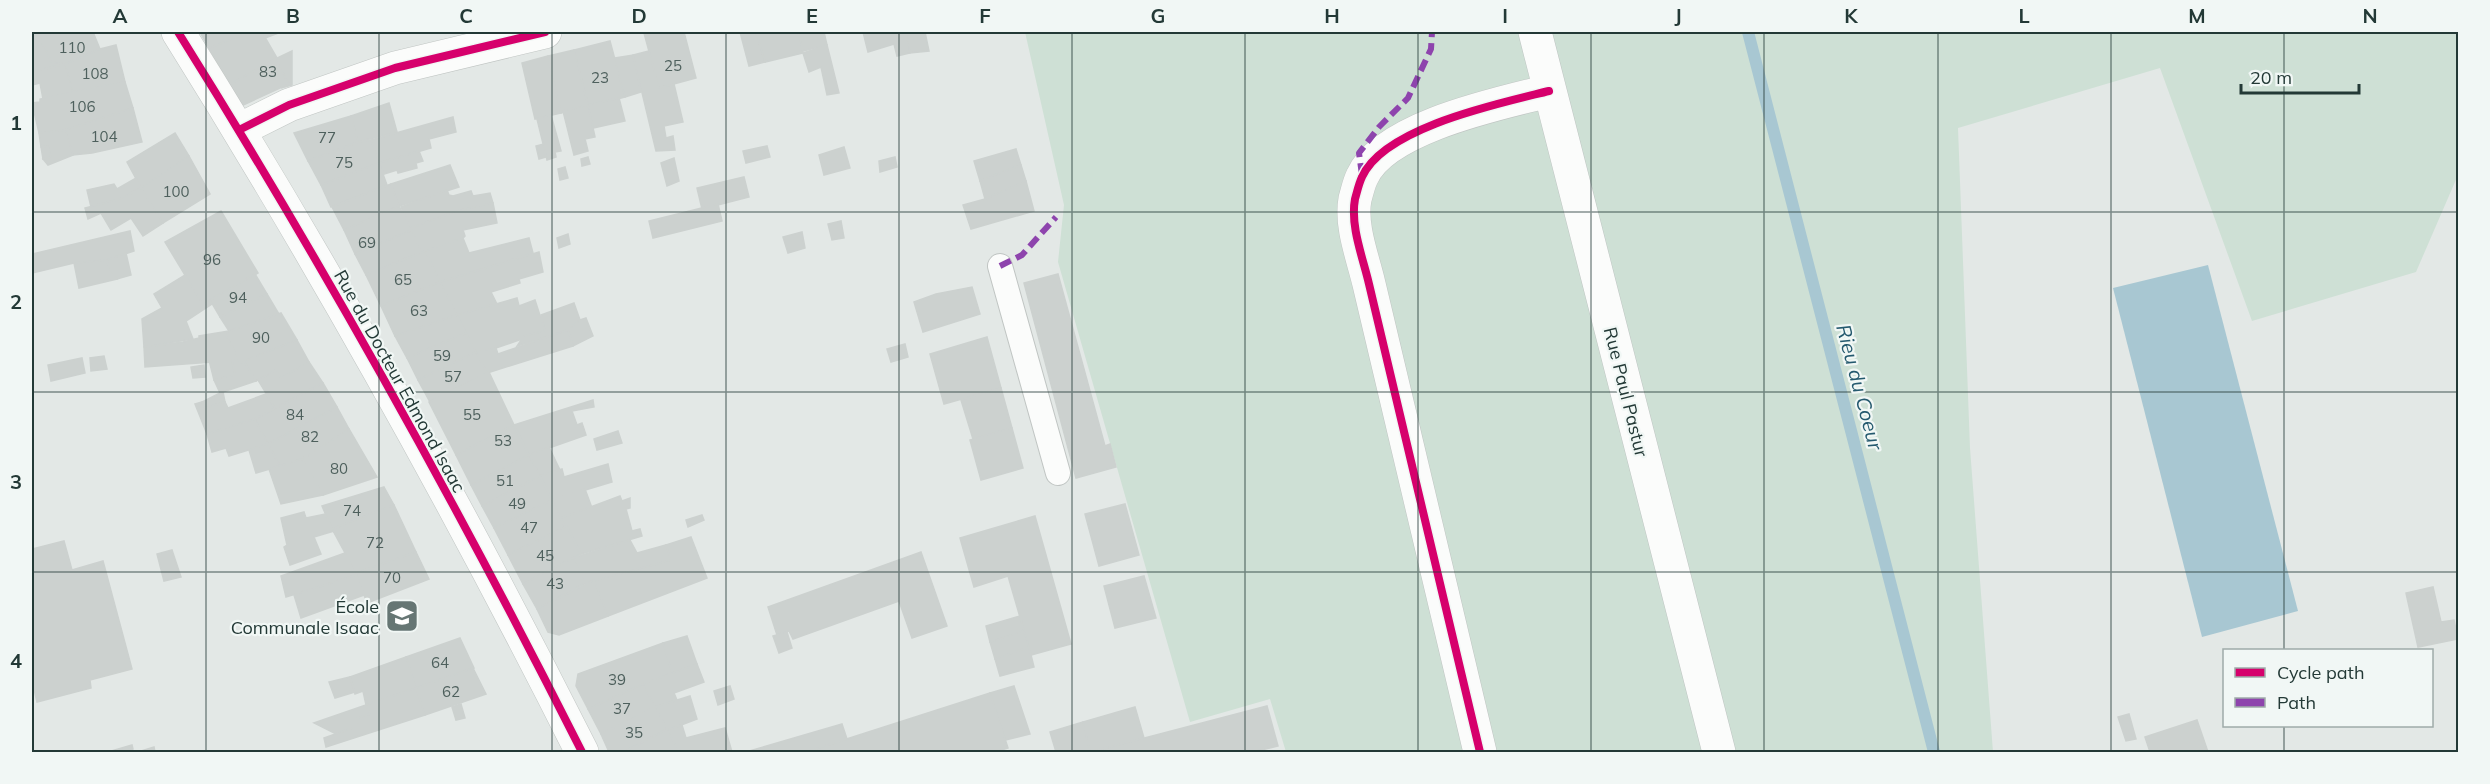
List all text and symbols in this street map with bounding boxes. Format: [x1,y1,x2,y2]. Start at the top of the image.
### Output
text: A [113,3,128,28]
text: B [286,3,300,28]
text: C [459,3,473,28]
text: D [631,3,647,28]
text: E [806,3,818,28]
text: F [979,3,991,28]
text: G [1151,3,1165,28]
text: H [1324,3,1340,28]
text: I [1502,3,1508,28]
text: J [1674,3,1682,28]
text: K [1844,3,1858,28]
text: L [2018,3,2030,28]
text: M [2188,3,2206,28]
text: N [2362,3,2378,28]
house number: 110 [58,38,86,57]
house number: 25 [664,56,682,75]
scale bar [2241,57,2360,95]
house number: 83 [259,62,277,81]
house number: 108 [81,64,109,83]
text: 20 m [2250,66,2292,89]
house number: 23 [591,68,609,87]
house number: 106 [68,97,96,116]
text: 1 [10,110,22,135]
house number: 104 [90,127,118,146]
house number: 77 [318,128,336,147]
house number: 75 [335,153,353,172]
house number: 100 [162,182,190,201]
house number: 69 [358,233,376,252]
house number: 96 [203,250,221,269]
street label: Rue du Docteur Edmond Isaac [329,266,471,496]
house number: 65 [394,270,412,289]
house number: 94 [229,288,247,307]
text: 2 [10,289,22,314]
house number: 63 [410,301,428,320]
water label: Rieu du Coeur [1831,321,1889,453]
street label: Rue Paul Pastur [1599,325,1653,460]
house number: 90 [252,328,270,347]
house number: 59 [433,346,451,365]
house number: 57 [444,367,462,386]
house number: 84 [286,405,304,424]
house number: 55 [463,405,481,424]
house number: 82 [301,427,319,446]
house number: 53 [494,431,512,450]
house number: 80 [330,459,348,478]
text: 3 [10,469,22,494]
house number: 51 [496,471,514,490]
house number: 49 [508,494,526,513]
house number: 74 [343,501,361,520]
house number: 47 [520,518,538,537]
house number: 72 [366,533,384,552]
house number: 45 [536,546,554,565]
house number: 70 [383,568,401,587]
house number: 43 [546,574,564,593]
place label: École Communale Isaac [231,595,379,639]
school or university icon: École Communale Isaac [384,598,420,634]
text: 4 [10,648,22,673]
legend [2223,649,2433,727]
house number: 64 [431,653,449,672]
text: Cycle path [2277,661,2364,684]
house number: 39 [608,670,626,689]
house number: 62 [442,682,460,701]
text: Path [2277,691,2316,714]
house number: 37 [613,699,631,718]
house number: 35 [625,723,643,742]

